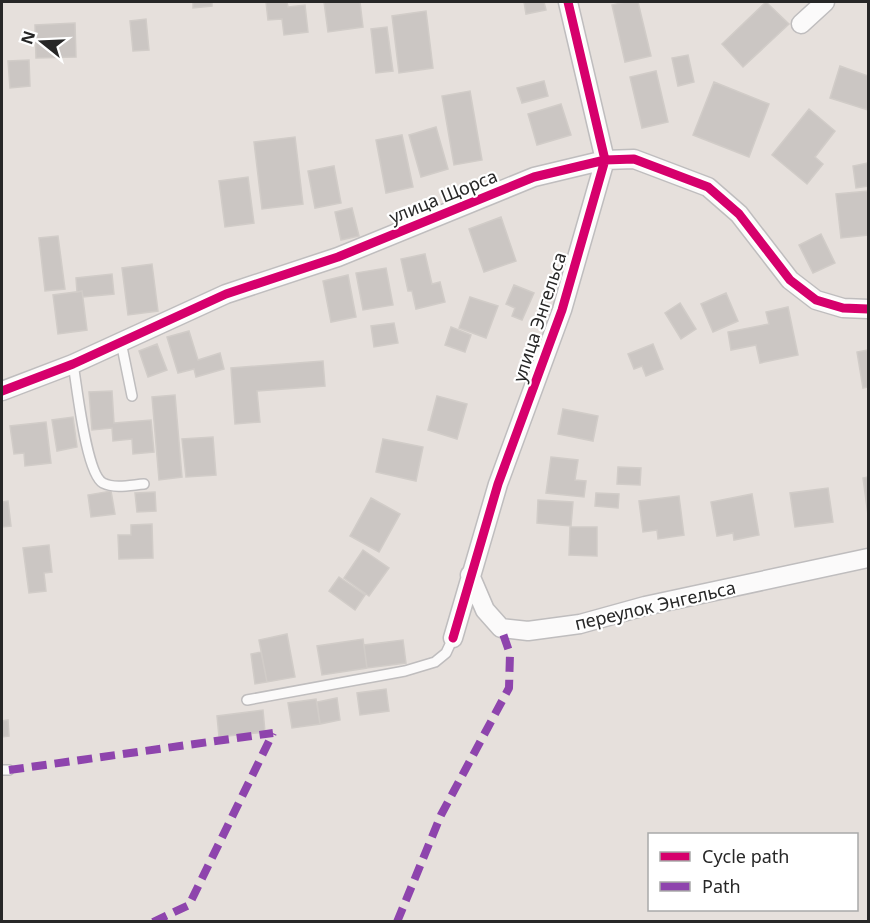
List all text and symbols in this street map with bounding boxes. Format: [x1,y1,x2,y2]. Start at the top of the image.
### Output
north arrow [12,12,72,72]
text: N [15,28,40,47]
street label: улица Щорса [385,163,501,229]
street label: улица Энгельса [507,249,571,385]
street label: переулок Энгельса [572,575,738,635]
legend [648,833,858,911]
text: Cycle path [702,844,789,868]
text: Path [702,874,741,898]

